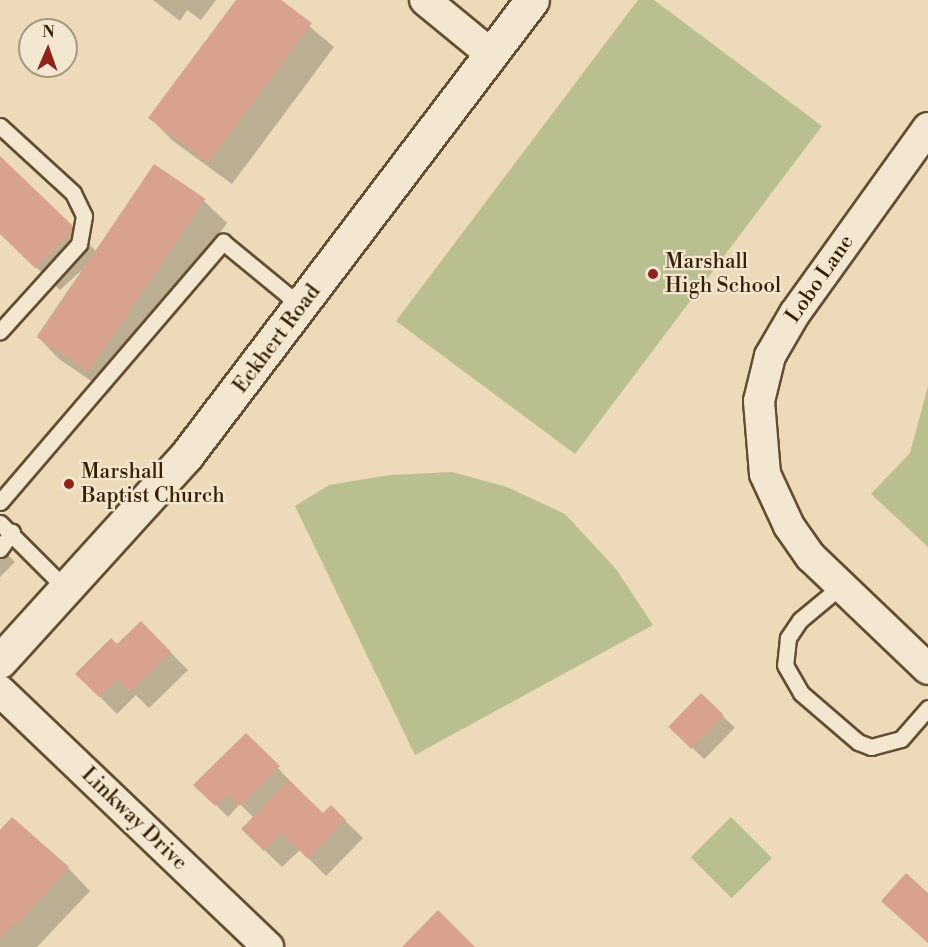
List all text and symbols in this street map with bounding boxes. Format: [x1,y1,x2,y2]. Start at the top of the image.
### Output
north arrow [18,18,78,78]
text: N [42,22,55,42]
street label: Lobo Lane [781,230,859,328]
place label: Marshall High School [665,249,781,299]
marker: Marshall High School [646,267,660,281]
street label: Eckhert Road [228,280,326,398]
place label: Marshall Baptist Church [81,459,225,509]
marker: Marshall Baptist Church [62,477,76,491]
street label: Linkway Drive [76,762,192,876]

